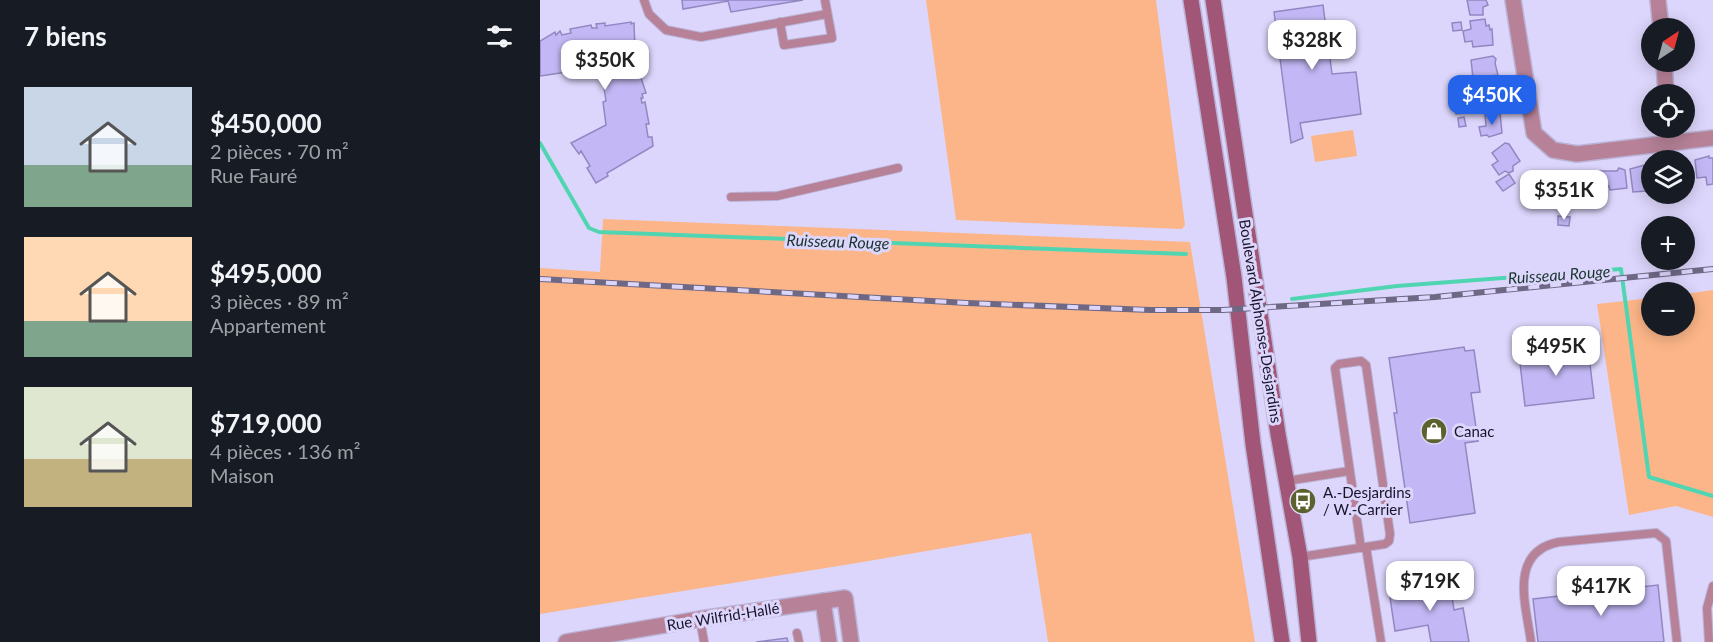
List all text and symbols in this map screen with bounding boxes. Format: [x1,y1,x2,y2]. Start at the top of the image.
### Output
north arrow [1641,18,1695,72]
map controls [1641,18,1695,336]
text: 7 biens [24,20,107,52]
icon: filters [483,20,516,53]
pin: $328K [1270,20,1354,71]
text: $328K [1282,27,1342,51]
pin: $350K [563,40,647,91]
text: $350K [575,47,635,71]
pin: $450K [1450,75,1534,126]
text: $450K [1462,82,1522,106]
button: locate [1641,84,1695,138]
text: $450,000 [210,107,322,139]
icon: home [72,111,144,183]
text: 2 pièces · 70 m² [210,139,349,163]
button: layers [1641,150,1695,204]
text: Rue Fauré [210,163,297,187]
pin: $351K [1522,170,1606,221]
text: $351K [1534,177,1594,201]
button: + [1641,216,1695,270]
street label: Boulevard Alphonse-Desjardins [1236,218,1286,424]
water label: Ruisseau Rouge [786,230,890,252]
text: $495,000 [210,257,322,289]
icon: home [72,261,144,333]
water label: Ruisseau Rouge [1507,261,1611,287]
button: − [1641,282,1695,336]
text: 3 pièces · 89 m² [210,289,349,313]
text: Appartement [210,313,326,337]
pin: $495K [1514,326,1598,377]
text: $495K [1526,333,1586,357]
text: $719,000 [210,407,322,439]
icon: home [72,411,144,483]
shop icon: Canac [1419,416,1449,446]
place label: Canac [1454,422,1494,440]
text: 4 pièces · 136 m² [210,439,360,463]
text: Maison [210,463,274,487]
place label: A.-Desjardins / W.-Carrier [1323,483,1411,518]
bus stop icon: A.-Desjardins / W.-Carrier [1288,486,1318,516]
pin: $719K [1388,561,1472,612]
pin: $417K [1559,566,1643,617]
text: $719K [1400,568,1460,592]
text: $417K [1571,573,1631,597]
street label: Rue Wilfrid-Hallé [665,598,781,634]

